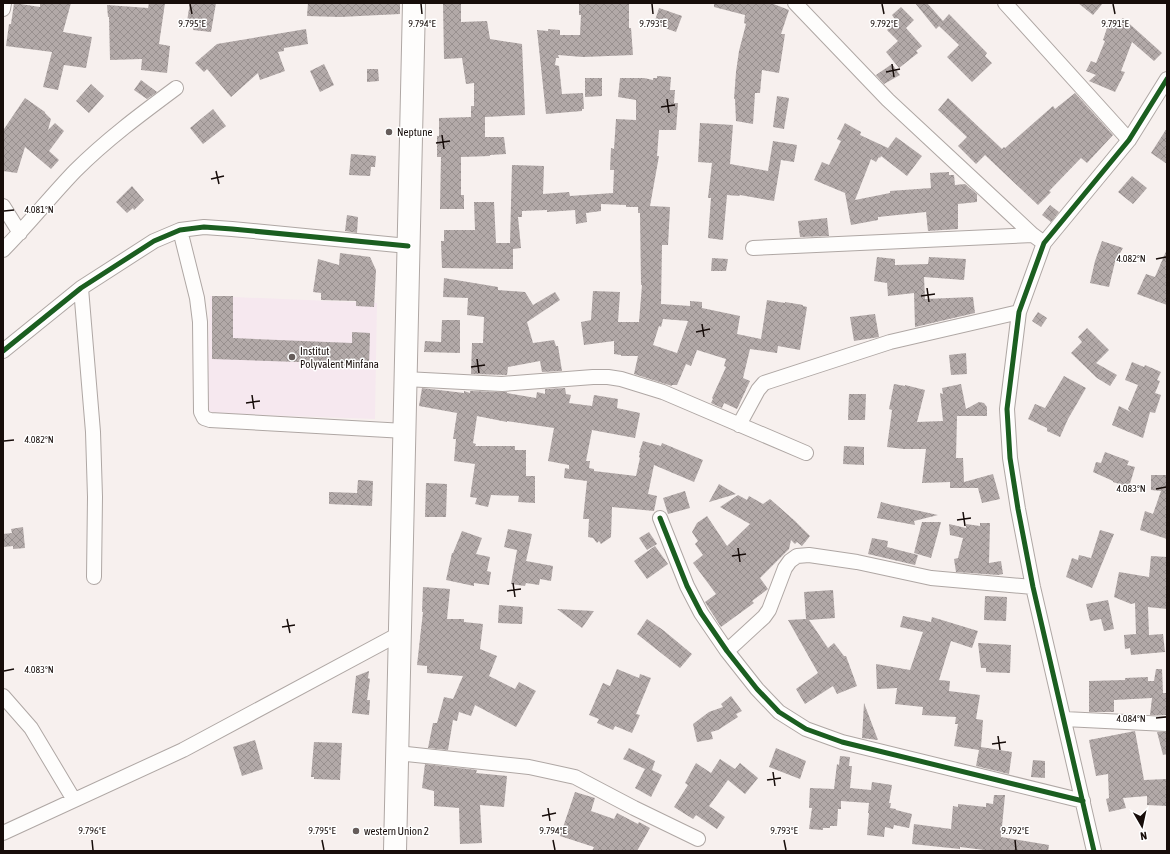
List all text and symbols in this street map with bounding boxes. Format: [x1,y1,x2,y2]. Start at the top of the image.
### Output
text: 9.795°E [178,18,207,29]
text: 9.794°E [408,18,437,29]
text: 9.793°E [639,18,668,29]
text: 9.792°E [870,18,899,29]
text: 9.791°E [1101,18,1130,29]
place label: Neptune [397,126,433,138]
marker: Neptune [384,127,394,137]
text: 4.081°N [24,204,54,215]
text: 4.082°N [1116,253,1146,264]
place label: Institut Polyvalent Minfana [300,345,379,370]
marker: Institut Polyvalent Minfana [287,352,297,362]
text: 4.082°N [24,434,54,445]
text: 4.083°N [1116,483,1146,494]
text: 4.083°N [24,664,54,675]
text: 4.084°N [1116,713,1146,724]
north arrow [1122,806,1162,846]
text: 9.796°E [78,825,107,836]
text: 9.795°E [308,825,337,836]
place label: western Union 2 [364,825,429,837]
text: 9.794°E [539,825,568,836]
text: 9.793°E [770,825,799,836]
text: 9.792°E [1001,825,1030,836]
marker: western Union 2 [351,826,361,836]
text: N [1139,829,1148,842]

